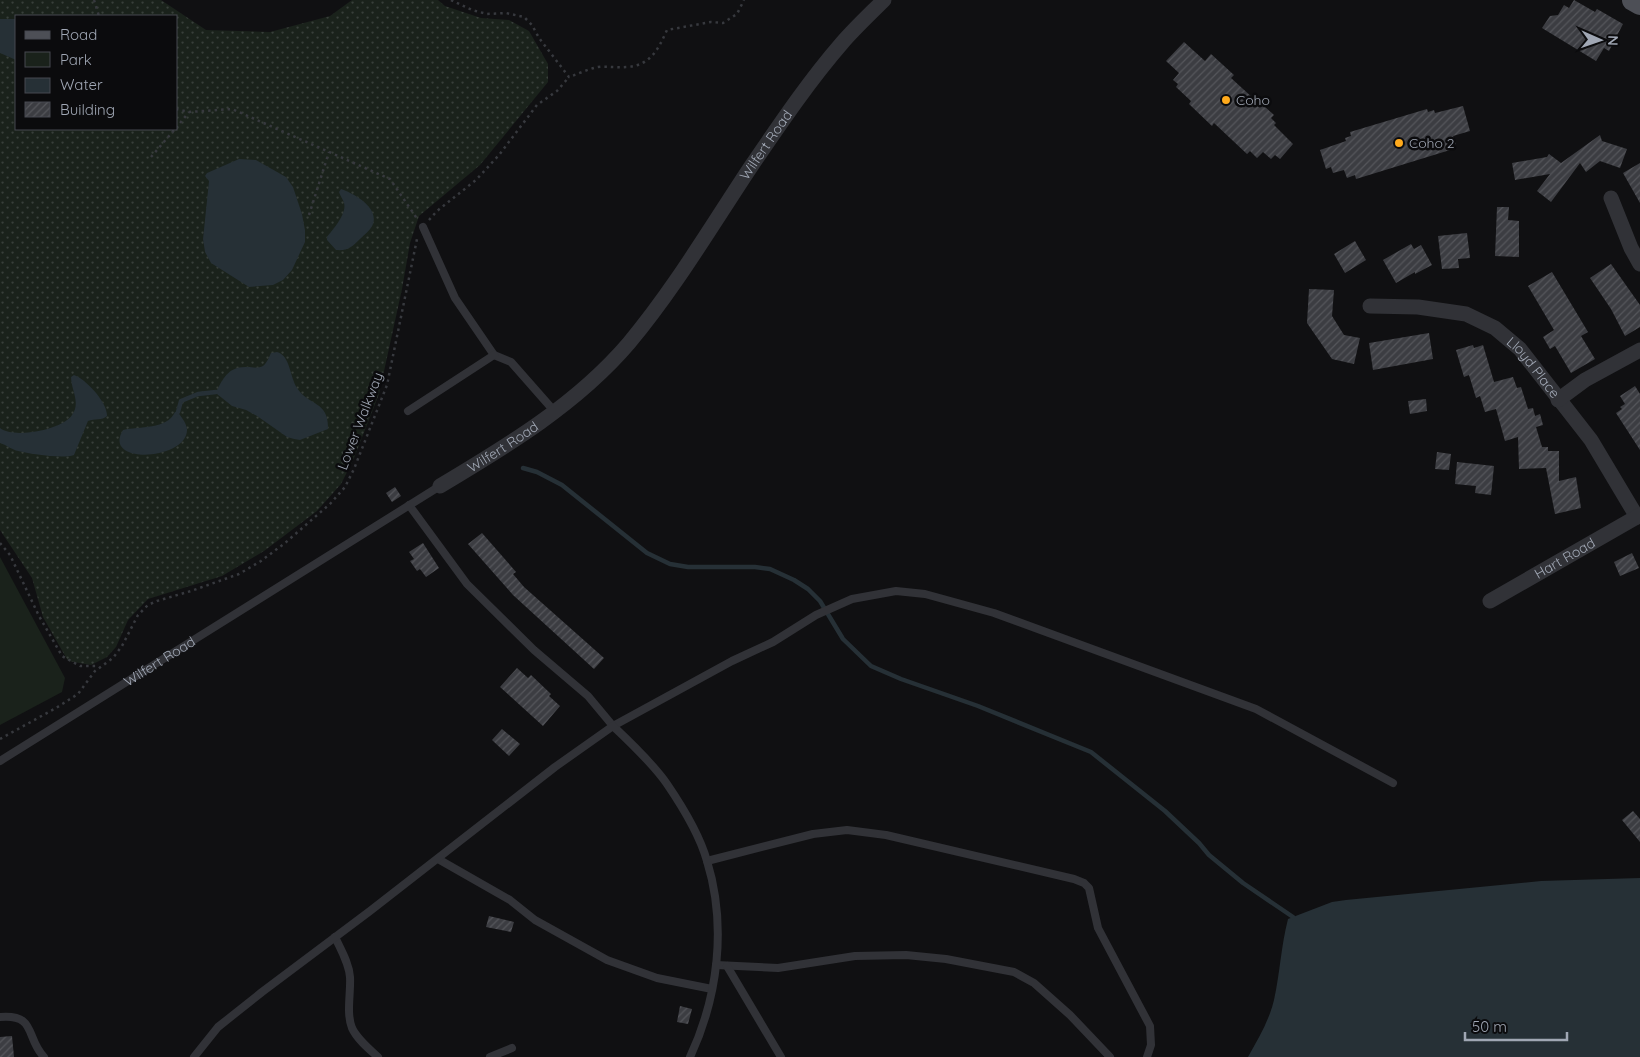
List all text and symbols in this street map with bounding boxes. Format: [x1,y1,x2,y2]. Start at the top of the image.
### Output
legend [15,15,178,130]
north arrow [1575,15,1625,65]
text: Road [60,25,97,44]
text: N [1604,35,1622,46]
text: Park [60,50,92,69]
text: Water [60,75,103,94]
place label: Coho [1236,91,1270,109]
marker: Coho [1220,94,1232,106]
text: Building [60,100,115,119]
street label: Wilfert Road [736,107,796,183]
place label: Coho 2 [1409,134,1455,152]
marker: Coho 2 [1393,137,1405,149]
street label: Lloyd Place [1503,333,1564,402]
street label: Lower Walkway [333,370,387,472]
street label: Wilfert Road [464,417,542,476]
street label: Hart Road [1531,534,1598,583]
street label: Wilfert Road [120,632,199,690]
scale bar [1465,1010,1568,1042]
text: 50 m [1472,1017,1507,1036]

